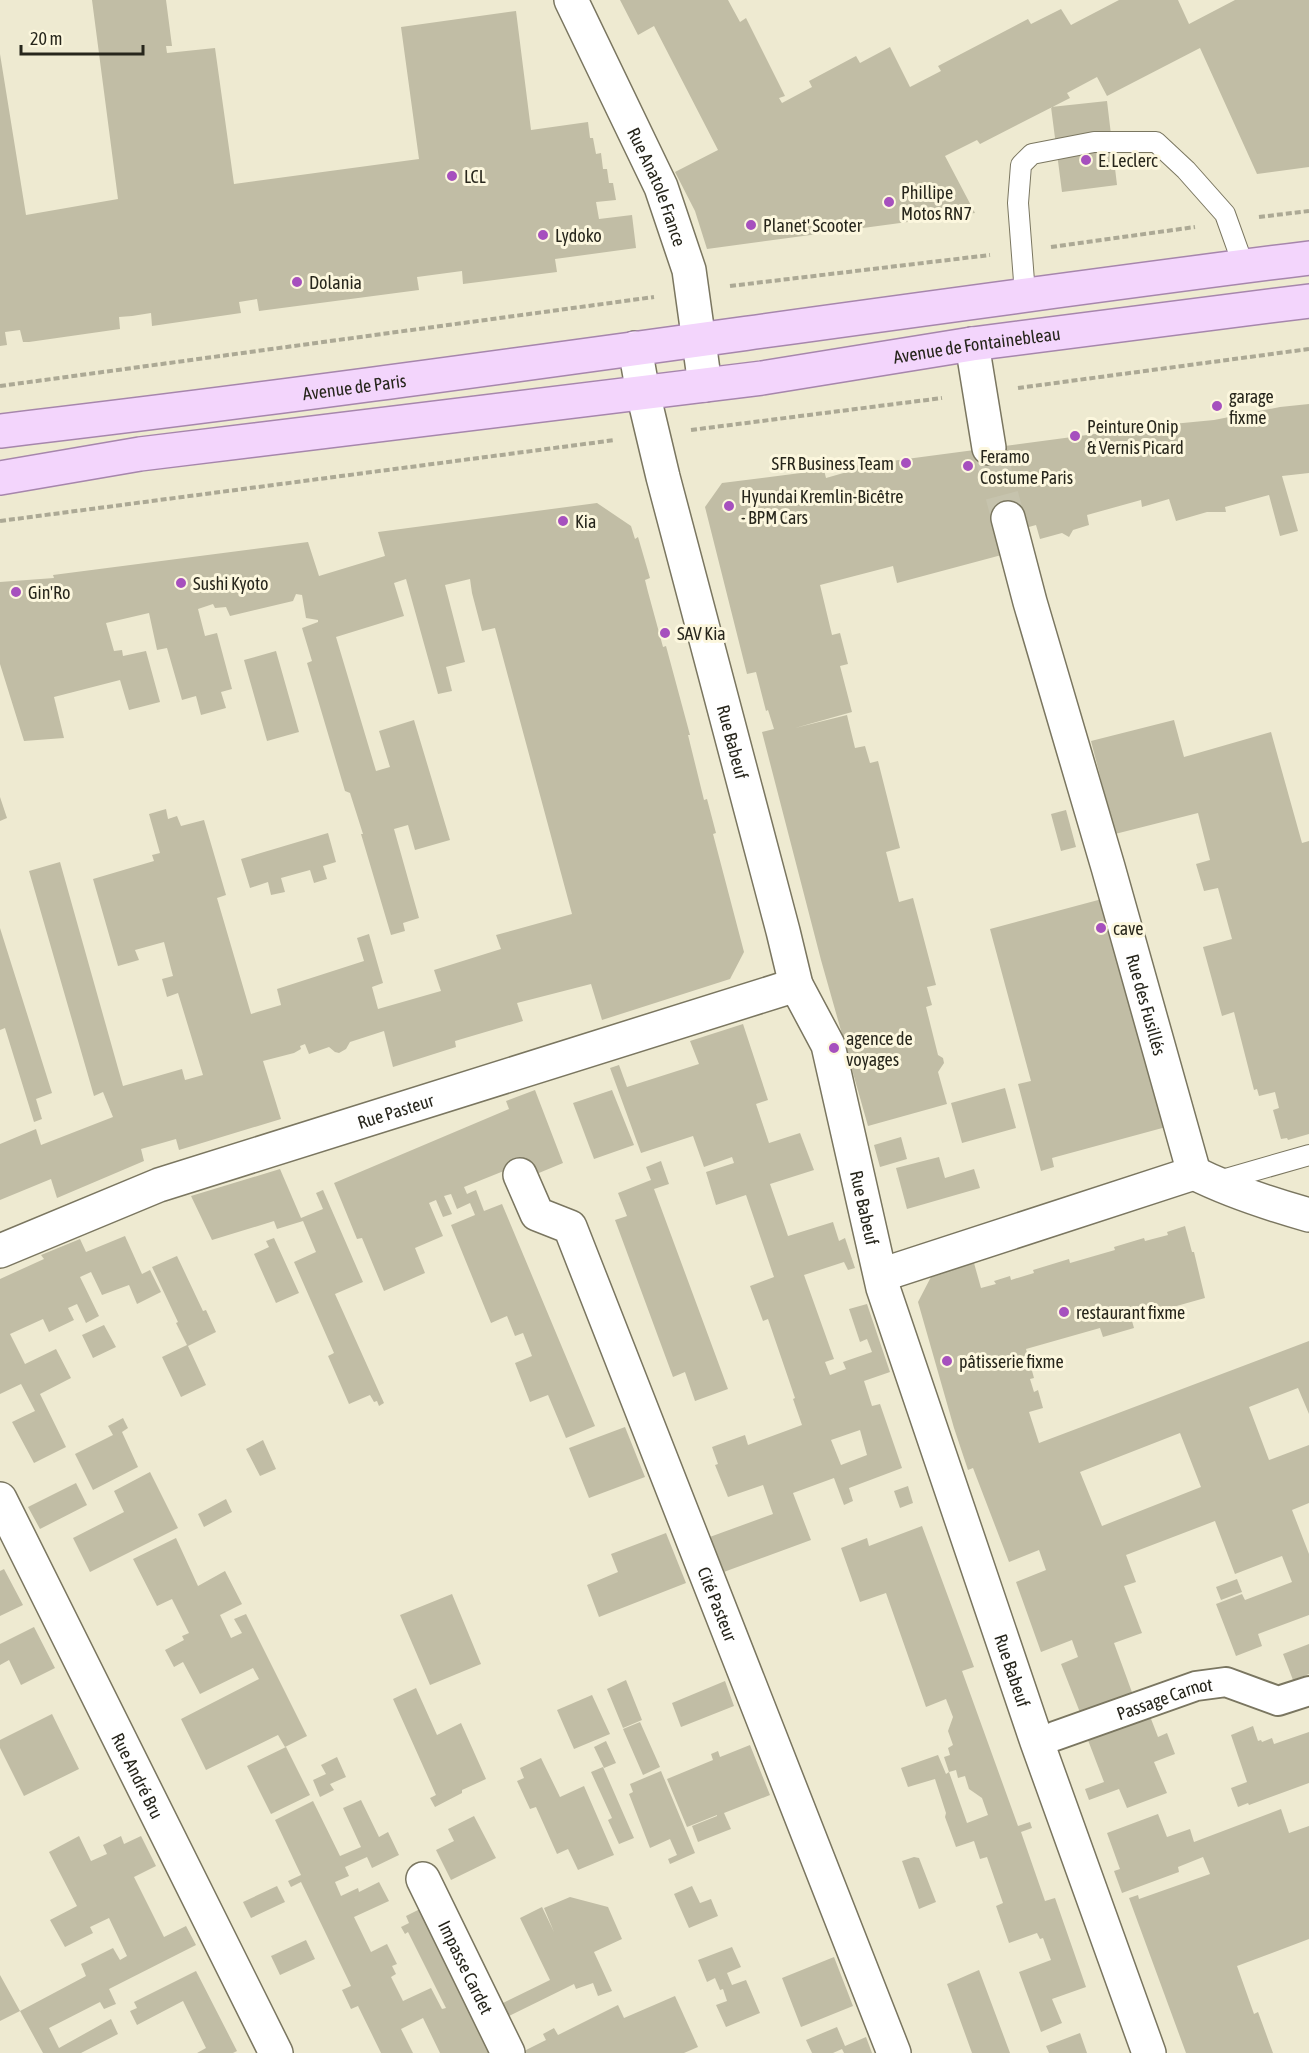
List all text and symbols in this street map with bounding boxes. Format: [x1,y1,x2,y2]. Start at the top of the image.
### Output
scale bar [21,18,142,56]
text: 20 m [30,28,62,49]
street label: Rue Anatole France [623,124,691,249]
place label: E. Leclerc [1098,150,1158,171]
marker: E. Leclerc [1079,153,1093,167]
place label: LCL [464,166,486,187]
marker: LCL [445,169,459,183]
place label: Phillipe Motos RN7 [901,182,972,224]
marker: Phillipe Motos RN7 [882,195,896,209]
place label: Planet' Scooter [763,215,863,236]
marker: Planet' Scooter [744,218,758,232]
place label: Lydoko [555,225,602,246]
marker: Lydoko [536,228,550,242]
place label: Dolania [309,272,362,293]
marker: Dolania [290,275,304,289]
street label: Avenue de Fontainebleau [892,322,1062,367]
street label: Avenue de Paris [301,369,407,404]
place label: garage fixme [1229,386,1274,428]
marker: garage fixme [1210,399,1224,413]
place label: Peinture Onip & Vernis Picard [1087,416,1184,458]
marker: Peinture Onip & Vernis Picard [1068,429,1082,443]
place label: Feramo Costume Paris [980,446,1073,488]
place label: SFR Business Team [772,453,894,474]
marker: SFR Business Team [899,456,913,470]
marker: Feramo Costume Paris [961,459,975,473]
place label: Hyundai Kremlin-Bicêtre - BPM Cars [741,486,903,528]
marker: Hyundai Kremlin-Bicêtre - BPM Cars [722,499,736,513]
place label: Kia [575,511,596,532]
marker: Kia [556,514,570,528]
place label: Sushi Kyoto [193,573,268,594]
marker: Sushi Kyoto [174,576,188,590]
place label: Gin'Ro [28,582,70,603]
marker: Gin'Ro [9,585,23,599]
place label: SAV Kia [677,623,726,644]
marker: SAV Kia [658,626,672,640]
street label: Rue Babeuf [713,703,753,781]
place label: cave [1113,918,1143,939]
marker: cave [1094,921,1108,935]
street label: Rue des Fusillés [1122,952,1171,1058]
place label: agence de voyages [846,1028,913,1070]
marker: agence de voyages [827,1041,841,1055]
street label: Rue Pasteur [355,1089,437,1133]
street label: Rue Babeuf [846,1168,883,1247]
place label: restaurant fixme [1076,1302,1185,1323]
marker: restaurant fixme [1057,1305,1071,1319]
place label: pâtisserie fixme [959,1351,1064,1372]
marker: pâtisserie fixme [940,1354,954,1368]
street label: Cité Pasteur [694,1564,742,1645]
street label: Rue Babeuf [991,1631,1035,1710]
street label: Passage Carnot [1114,1673,1214,1724]
street label: Rue André Bru [108,1729,168,1822]
street label: Impasse Cardet [434,1917,498,2017]

